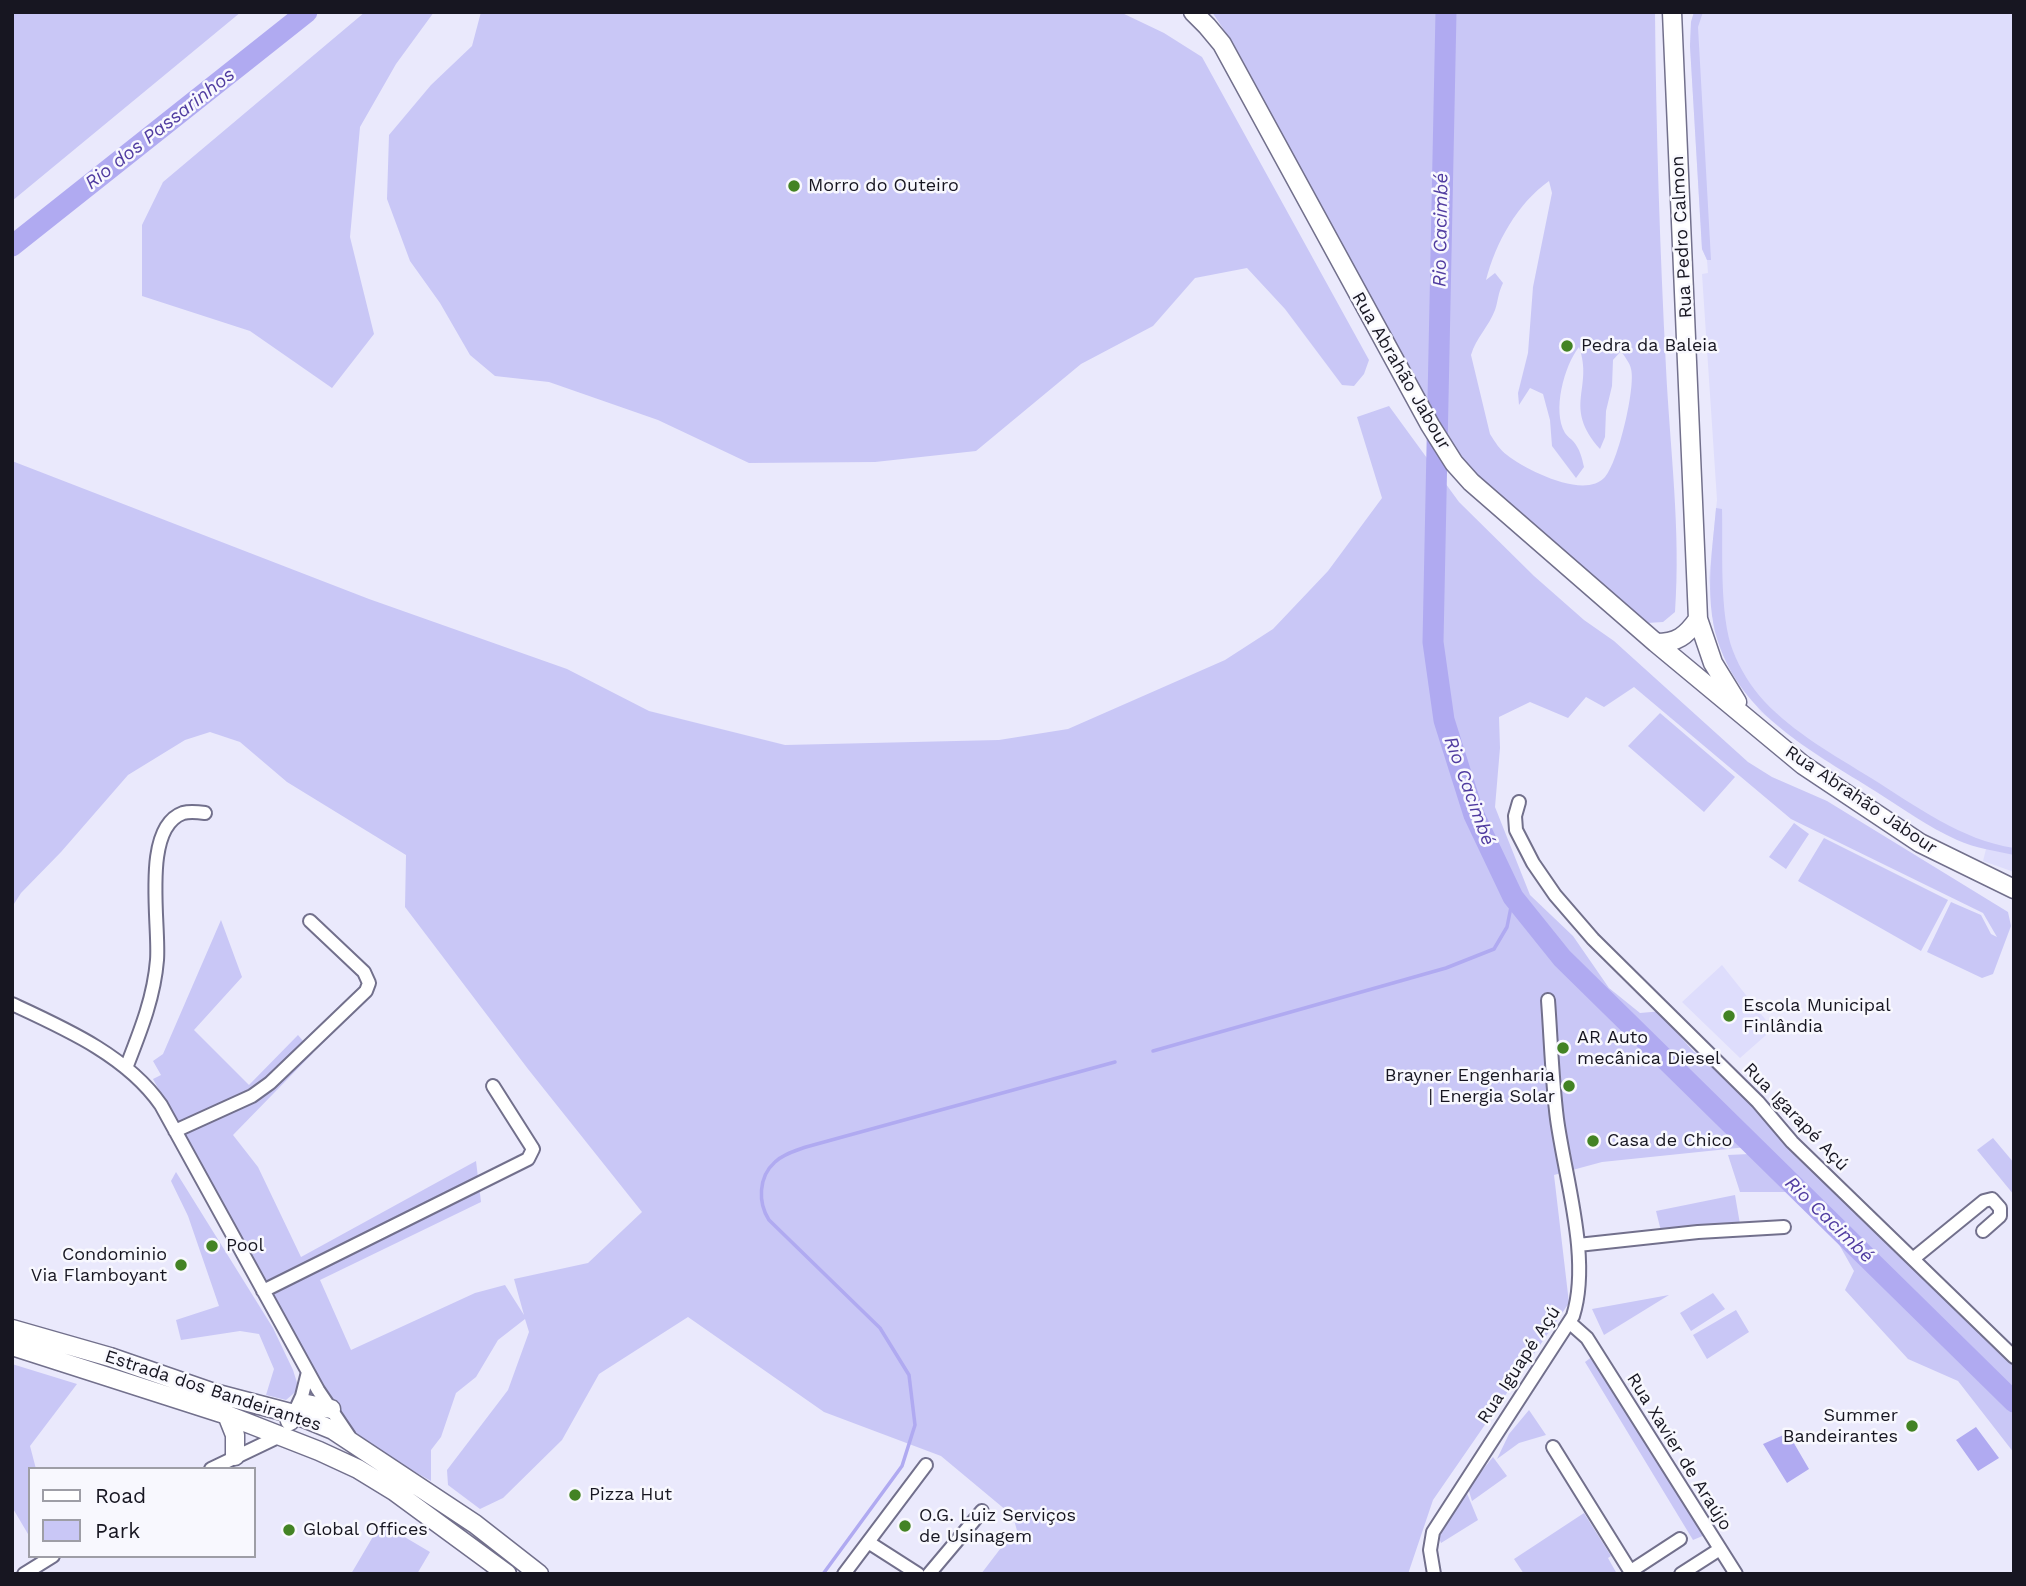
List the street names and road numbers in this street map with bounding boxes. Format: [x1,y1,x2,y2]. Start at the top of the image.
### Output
street label: Rua Pedro Calmon [1667,155,1697,319]
street label: Rua Abrahão Jabour [1347,288,1455,454]
street label: Rua Abrahão Jabour [1781,741,1941,859]
street label: Rua Igarapé Açú [1739,1058,1853,1176]
street label: Rua Iguapé Açú [1473,1302,1565,1428]
street label: Estrada dos Bandeirantes [102,1346,324,1436]
street label: Rua Xavier de Araújo [1622,1369,1736,1535]

